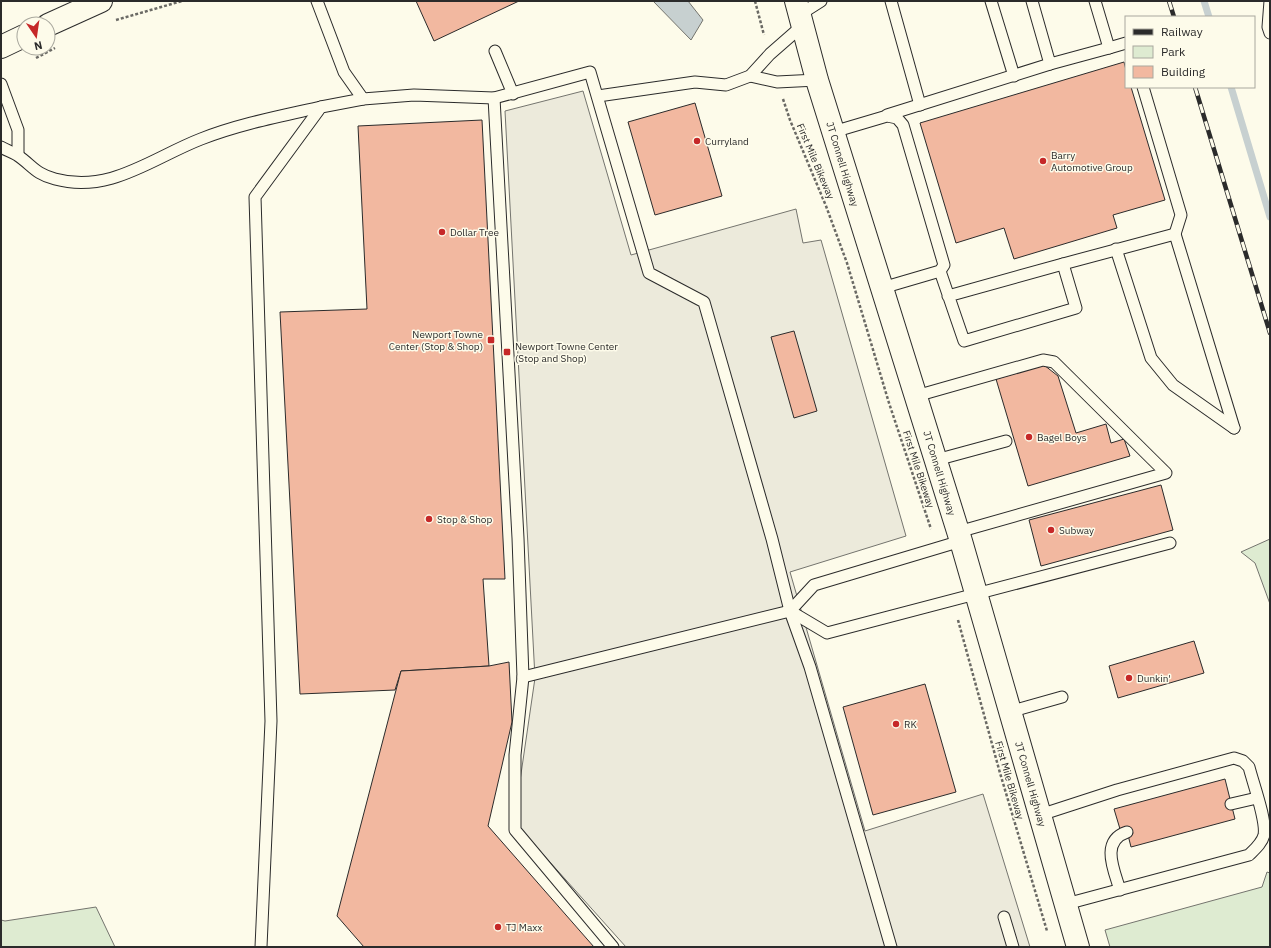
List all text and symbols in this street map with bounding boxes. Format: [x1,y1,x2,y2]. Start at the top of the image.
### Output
north arrow [16,16,56,56]
legend [1125,16,1255,88]
text: Railway [1161,24,1203,39]
text: N [33,38,44,53]
text: Park [1161,44,1186,59]
text: Building [1161,64,1206,79]
street label: JT Connell Highway [823,120,862,208]
street label: First Mile Bikeway [794,121,837,201]
place label: Curryland [705,135,749,148]
marker: Curryland [692,136,702,146]
place label: Barry Automotive Group [1051,149,1133,174]
marker: Barry Automotive Group [1038,156,1048,166]
place label: Dollar Tree [450,226,499,239]
marker: Dollar Tree [437,227,447,237]
place label: Newport Towne Center (Stop & Shop) [389,328,484,353]
marker: Newport Towne Center (Stop & Shop) [486,335,496,345]
place label: Newport Towne Center (Stop and Shop) [515,340,618,365]
marker: Newport Towne Center (Stop and Shop) [502,347,512,357]
street label: First Mile Bikeway [900,429,937,510]
street label: JT Connell Highway [920,429,959,517]
place label: Bagel Boys [1037,431,1087,444]
marker: Bagel Boys [1024,432,1034,442]
place label: Stop & Shop [437,513,492,526]
marker: Stop & Shop [424,514,434,524]
place label: Subway [1059,524,1094,537]
marker: Subway [1046,525,1056,535]
place label: Dunkin' [1137,672,1171,685]
marker: Dunkin' [1124,673,1134,683]
place label: RK [904,718,917,731]
marker: RK [891,719,901,729]
street label: First Mile Bikeway [992,739,1027,821]
street label: JT Connell Highway [1012,740,1049,828]
place label: TJ Maxx [506,921,542,934]
marker: TJ Maxx [493,922,503,932]

